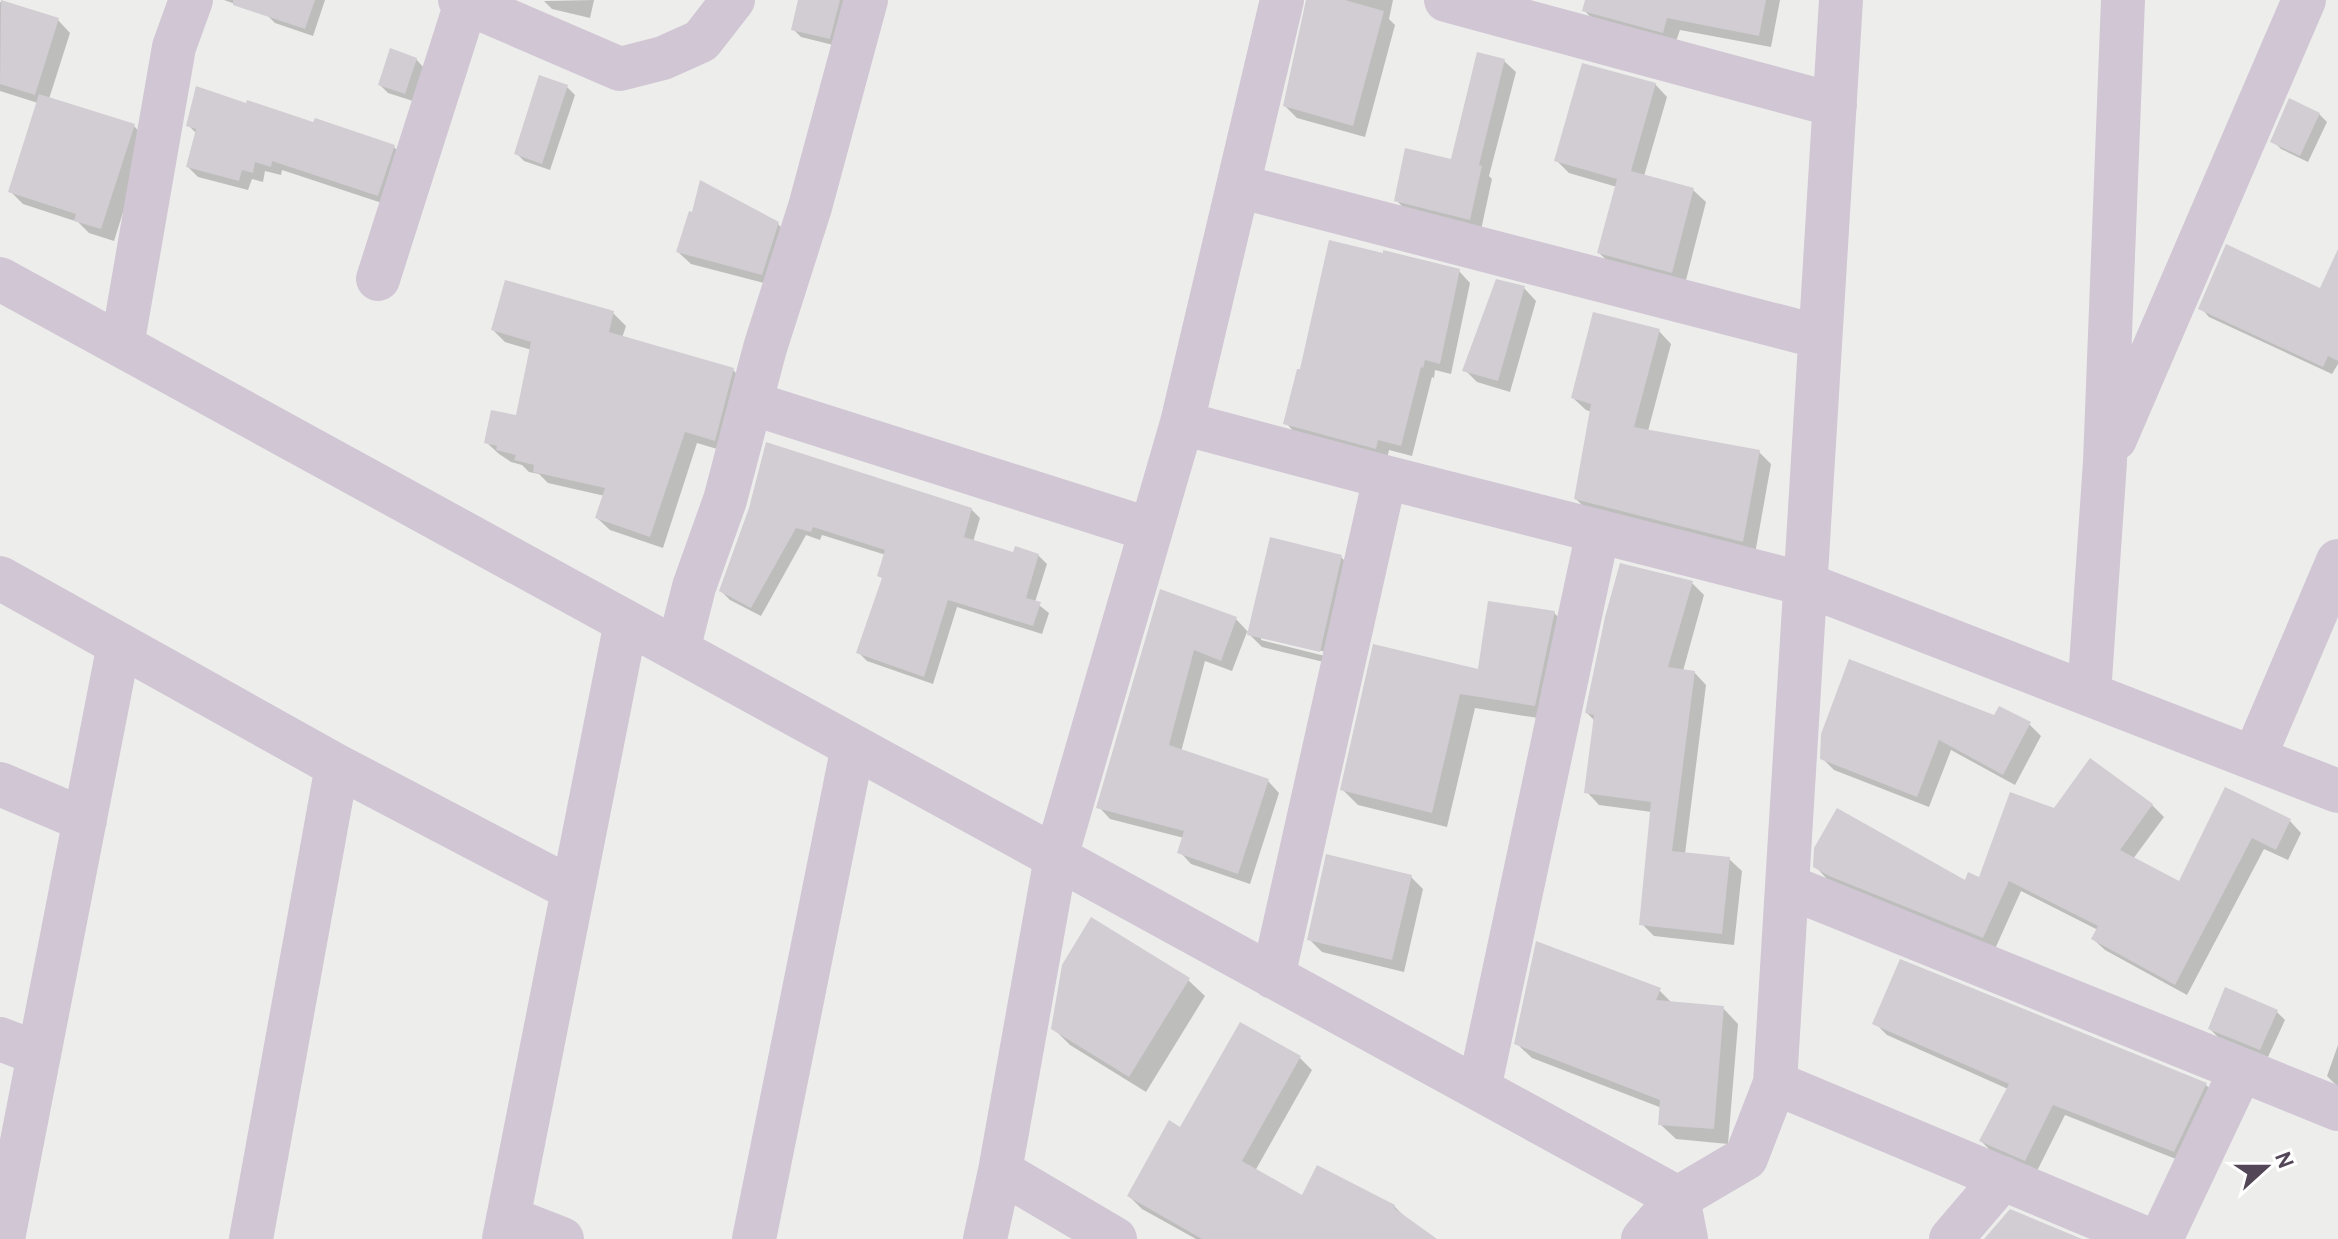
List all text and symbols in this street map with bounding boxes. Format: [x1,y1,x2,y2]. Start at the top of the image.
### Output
north arrow [2226,1127,2306,1207]
text: N [2267,1149,2298,1173]

